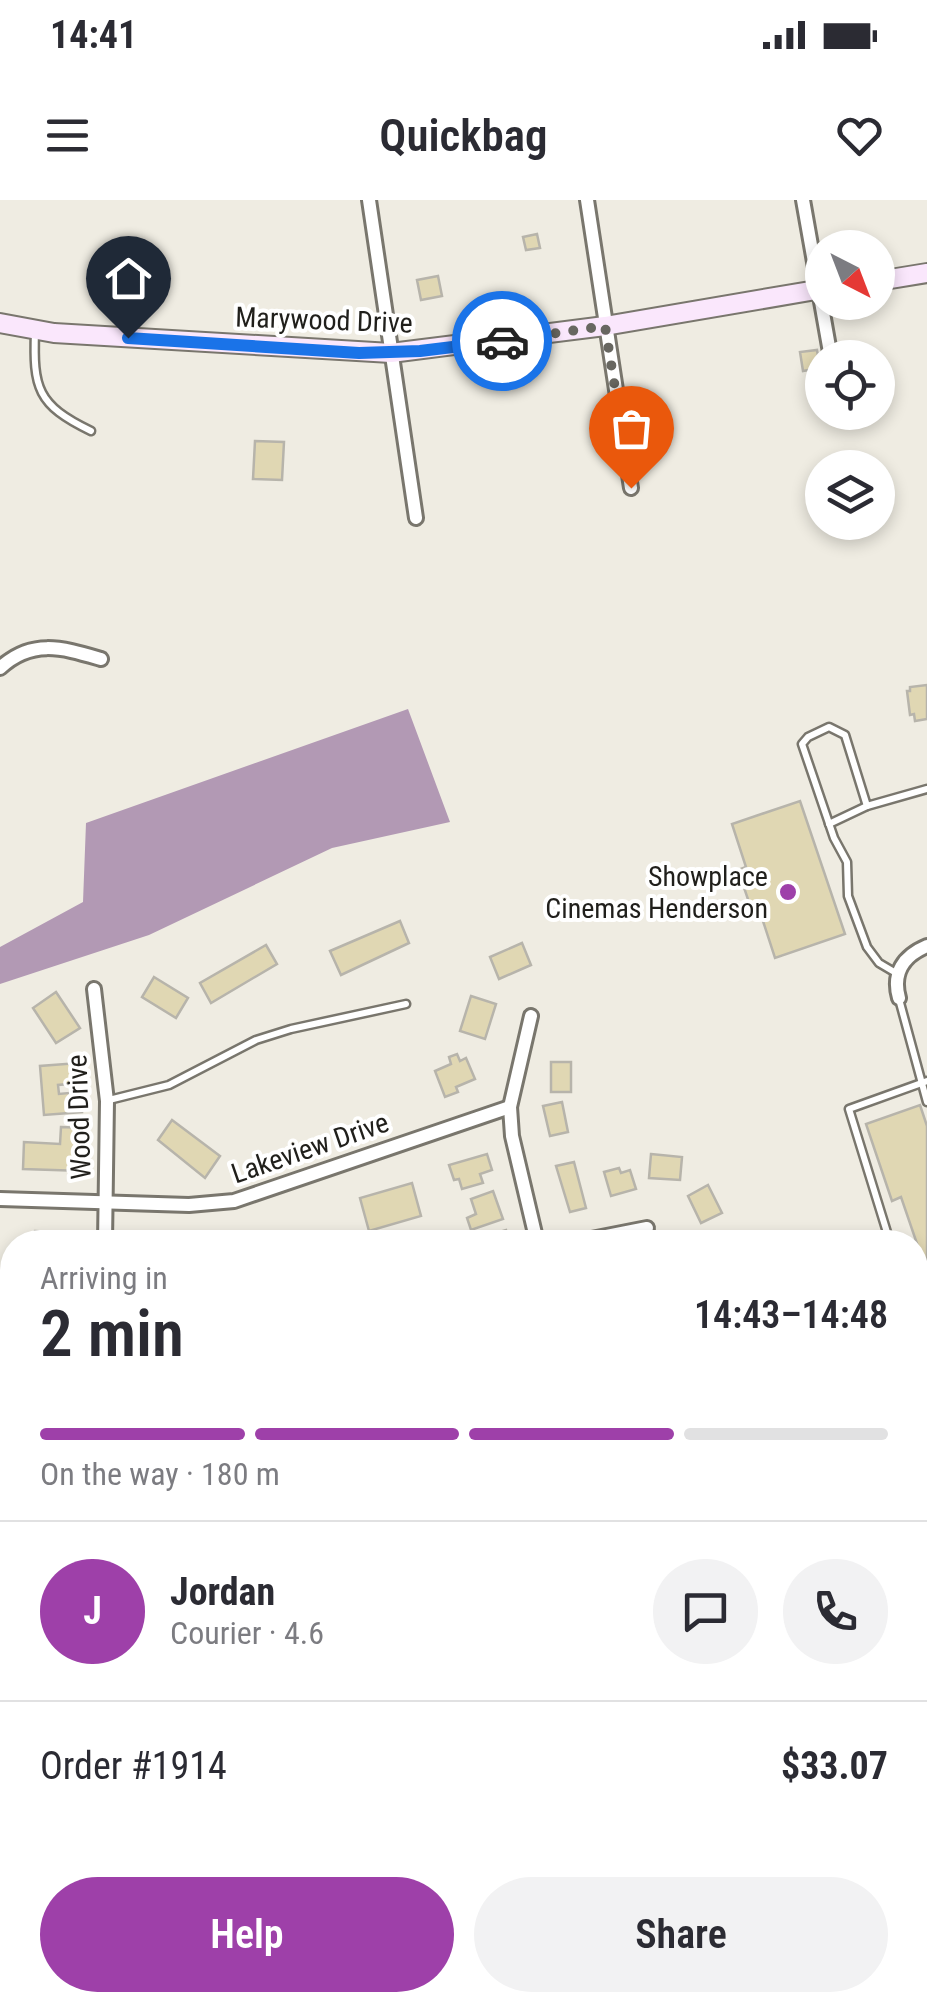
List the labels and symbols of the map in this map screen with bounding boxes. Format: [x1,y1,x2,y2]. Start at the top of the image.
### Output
north arrow [805,230,895,320]
pin [86,236,171,339]
courier [452,291,552,391]
street label: Marywood Drive [235,300,413,340]
pin [589,386,674,489]
place label: Showplace Cinemas Henderson [545,860,768,925]
marker: Showplace Cinemas Henderson [777,881,799,903]
street label: Wood Drive [60,1054,98,1180]
street label: Lakeview Drive [227,1106,393,1190]

